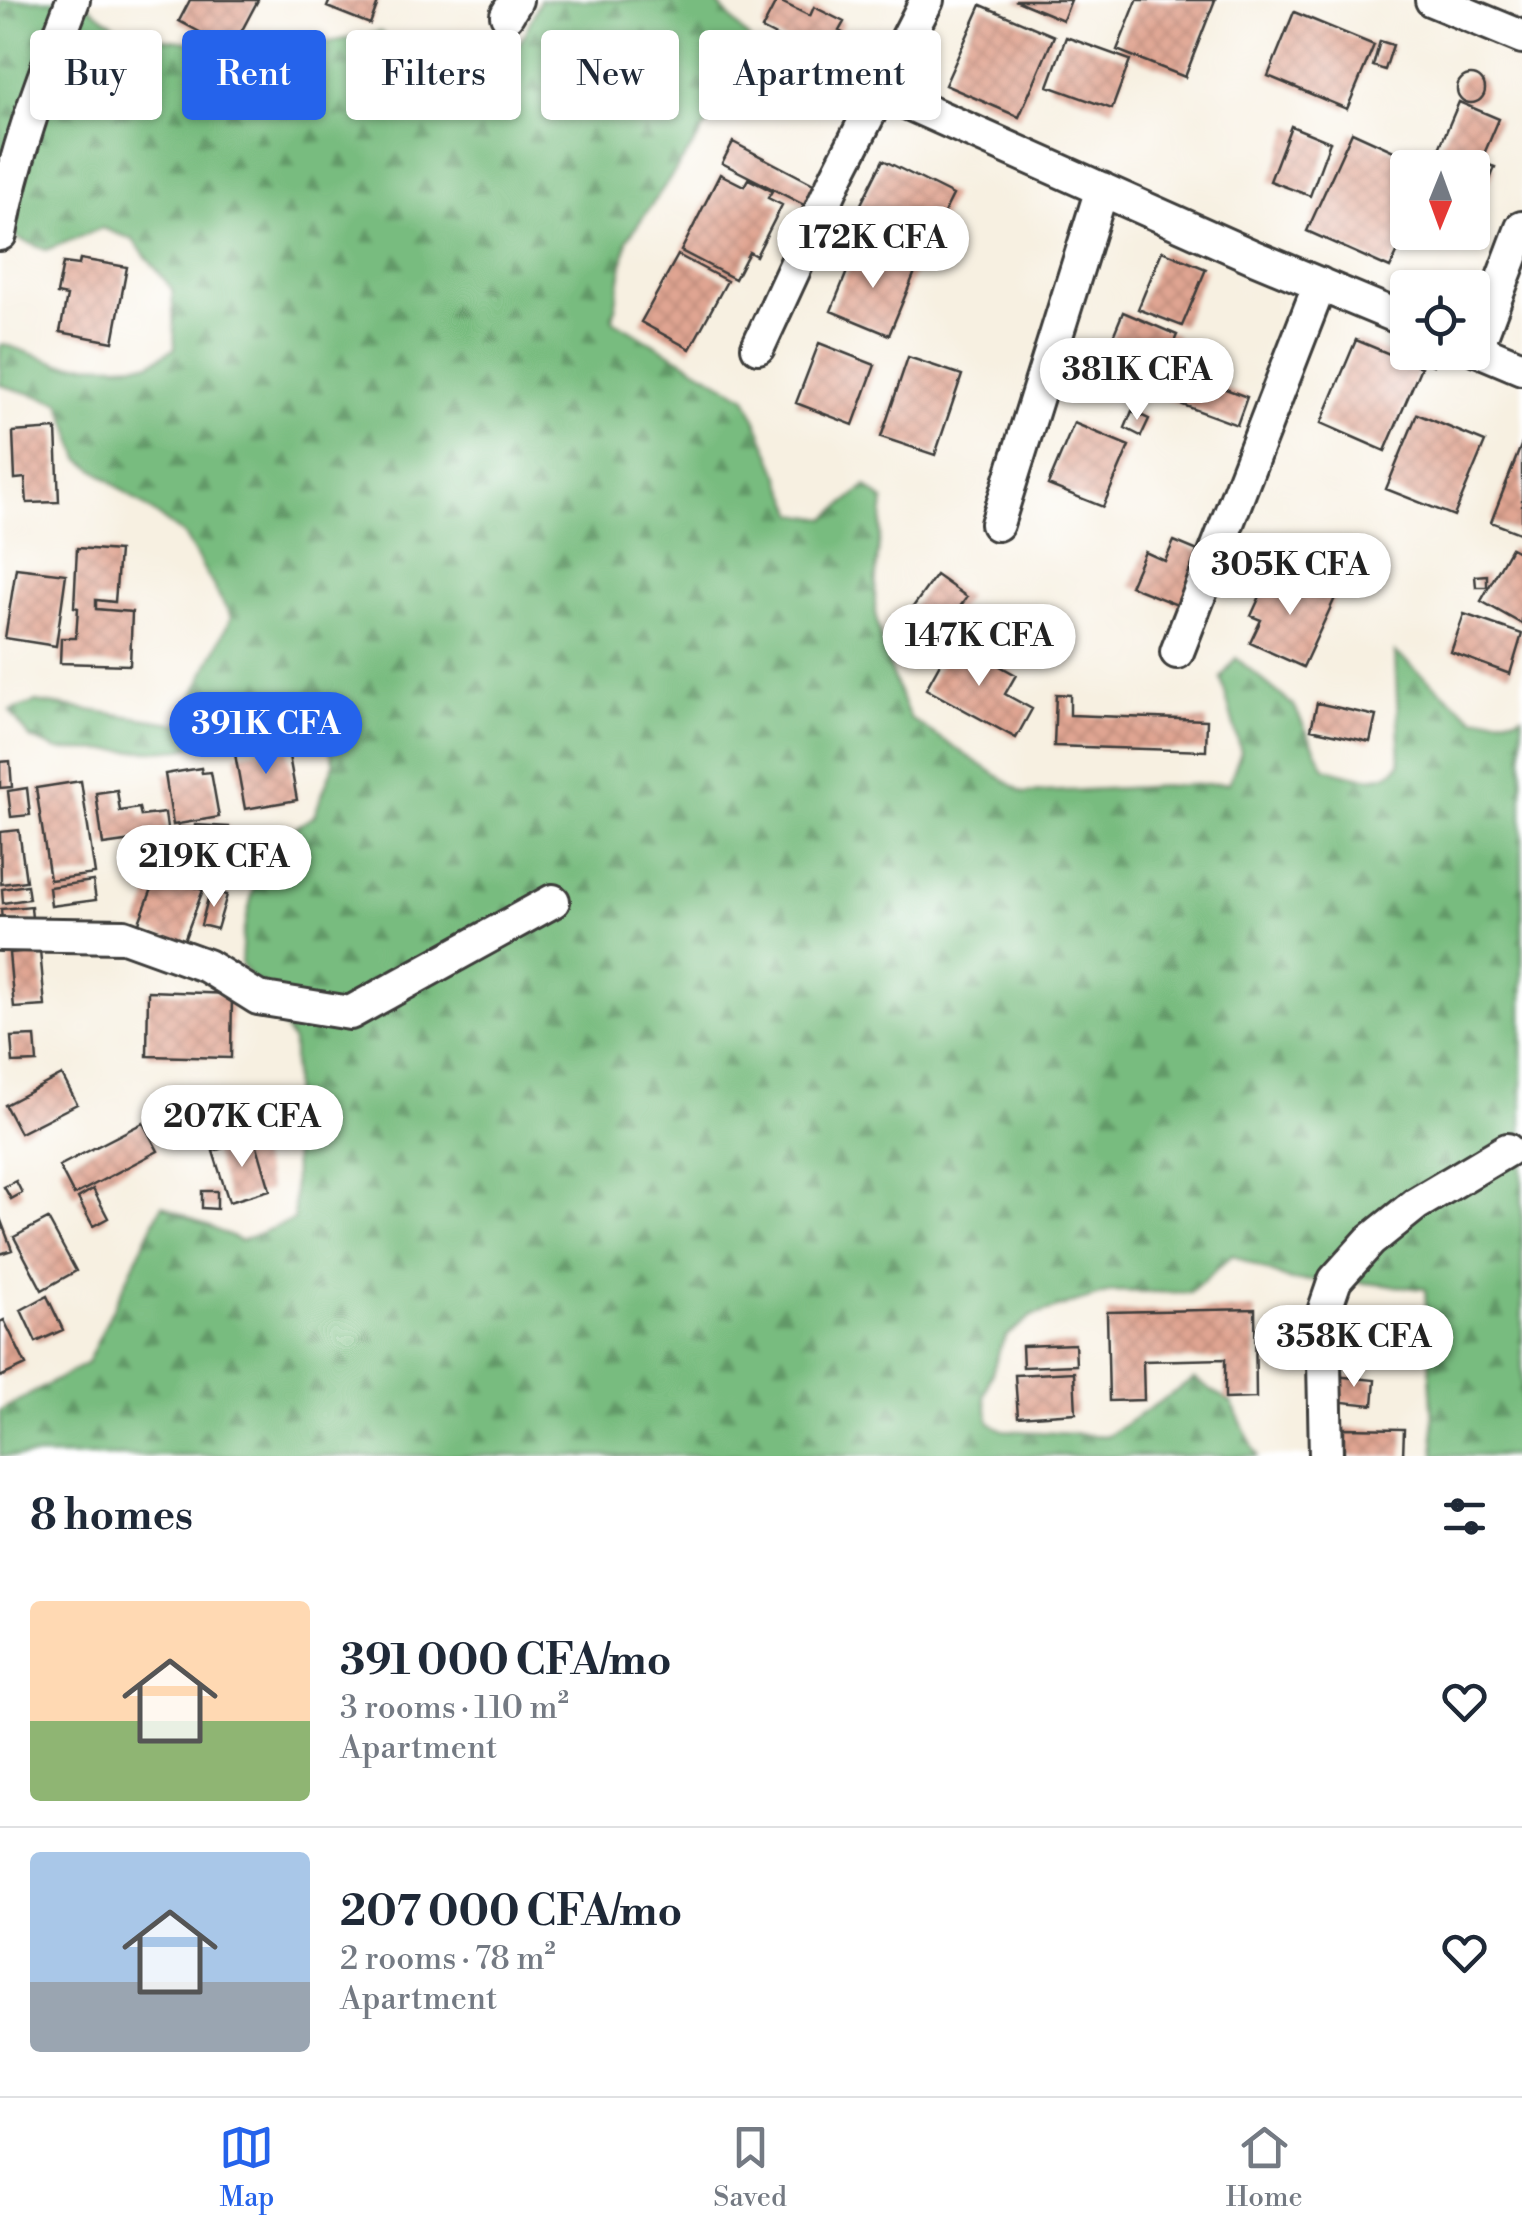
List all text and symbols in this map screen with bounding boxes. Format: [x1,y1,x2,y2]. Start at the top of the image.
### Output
chip: Buy [30,30,162,120]
chip: Rent [182,30,326,120]
chip: Filters [346,30,521,120]
chip: New [541,30,679,120]
chip: Apartment [699,30,941,120]
north arrow [1390,150,1490,250]
map controls [1390,150,1490,370]
pin: 172K CFA [770,206,976,291]
text: 172K CFA [799,218,947,258]
button: locate [1390,270,1490,370]
pin: 381K CFA [1034,338,1240,423]
text: 381K CFA [1062,350,1212,390]
pin: 305K CFA [1187,533,1393,618]
text: 305K CFA [1211,545,1369,585]
pin: 147K CFA [876,604,1082,689]
text: 147K CFA [905,616,1053,656]
pin: 391K CFA [163,692,369,777]
text: 391K CFA [191,704,341,744]
pin: 219K CFA [111,825,317,910]
text: 219K CFA [138,837,290,877]
pin: 207K CFA [139,1085,345,1170]
text: 207K CFA [163,1097,321,1137]
pin: 358K CFA [1251,1305,1457,1390]
text: 358K CFA [1276,1317,1432,1357]
icon: filters [1437,1489,1492,1544]
text: 8 homes [30,1490,193,1543]
text: 391 000 CFA/mo [340,1635,671,1688]
icon: home [110,1641,230,1761]
icon: heart [1437,1674,1492,1729]
text: 3 rooms · 110 m² [340,1688,569,1728]
text: Apartment [340,1728,497,1768]
text: 207 000 CFA/mo [340,1886,682,1939]
icon: home [110,1892,230,2012]
icon: heart [1437,1925,1492,1980]
text: 2 rooms · 78 m² [340,1939,556,1979]
text: Apartment [340,1979,497,2019]
tab: Map [219,2120,275,2215]
tab: Saved [713,2120,787,2215]
tab: Home [1226,2120,1303,2215]

